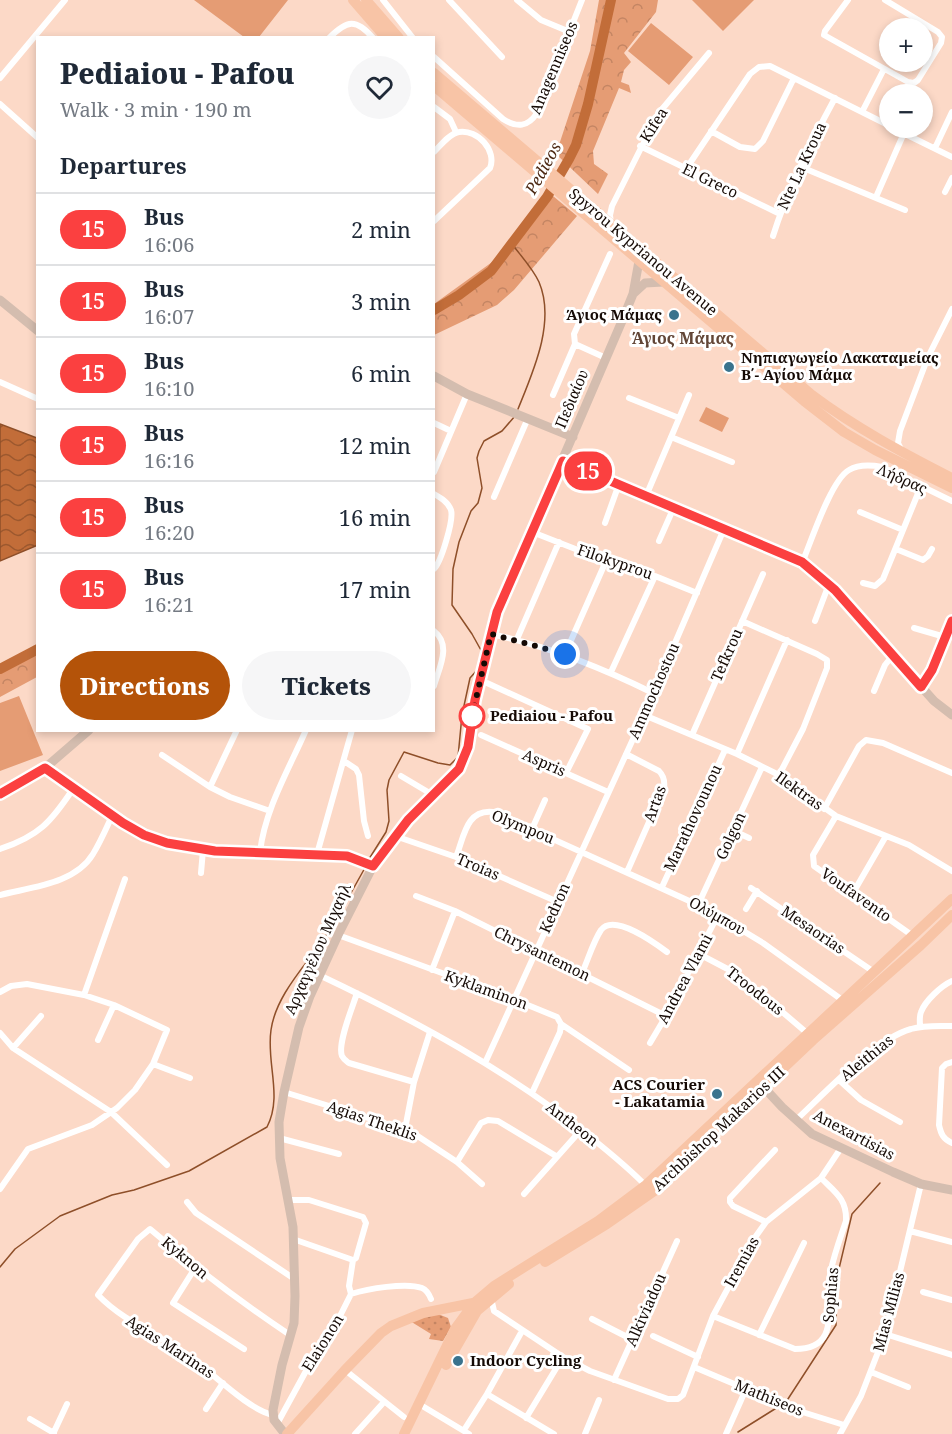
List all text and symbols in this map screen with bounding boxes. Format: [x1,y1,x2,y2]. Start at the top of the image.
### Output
street label: Anagenniseos [525,18,582,117]
map controls [879,18,933,138]
button: + [879,18,933,72]
text: Pediaiou - Pafou [60,54,295,92]
button: heart [348,56,411,119]
button: − [879,84,933,138]
text: Walk · 3 min · 190 m [60,96,252,123]
street label: Kifea [635,103,672,146]
street label: Nte La Kroua [772,119,830,213]
water label: Pedieos [519,138,566,199]
text: Departures [60,150,187,180]
street label: El Greco [679,158,742,202]
street label: Spyrou Kyprianou Avenue [565,183,722,319]
text: Bus [144,201,184,231]
text: 2 min [351,214,411,244]
text: 15 [81,215,105,243]
text: 16:06 [144,231,194,258]
text: Bus [144,273,184,303]
text: 3 min [351,286,411,316]
text: 15 [81,287,105,315]
text: 16:07 [144,303,194,330]
place label: Άγιος Μάμας [566,304,662,324]
marker: Άγιος Μάμας [667,308,681,322]
district label: Άγιος Μάμας [632,327,734,349]
text: Bus [144,345,184,375]
place label: Νηπιαγωγείο Λακαταμείας Β΄- Αγίου Μάμα [741,347,939,384]
text: 6 min [351,358,411,388]
text: 15 [81,359,105,387]
marker: Νηπιαγωγείο Λακαταμείας Β΄- Αγίου Μάμα [722,360,736,374]
street label: Πεδιαίου [550,366,592,431]
text: 16:10 [144,375,194,402]
text: Bus [144,417,184,447]
text: 12 min [339,430,411,460]
text: 15 [81,431,105,459]
text: 16:16 [144,447,194,474]
line badge: 15 [561,452,615,490]
text: 15 [576,457,600,485]
street label: Λήδρας [874,458,931,498]
text: Bus [144,489,184,519]
text: 16 min [339,502,411,532]
text: 15 [81,503,105,531]
text: 16:20 [144,519,194,546]
street label: Filokyprou [575,539,656,583]
text: Bus [144,561,184,591]
text: 17 min [339,574,411,604]
text: 15 [81,575,105,603]
text: 16:21 [144,591,194,618]
street label: Tefkrou [706,625,747,684]
your location [550,639,580,669]
street label: Ammochostou [623,639,683,742]
button: Directions [60,651,230,720]
button: Tickets [242,651,411,720]
marker: Pediaiou - Pafou [459,703,485,729]
place label: Pediaiou - Pafou [490,705,613,725]
street label: Aspris [520,744,569,781]
street label: Marathovounou [659,760,726,874]
street label: Ilektras [772,766,828,814]
street label: Artas [638,782,670,825]
street label: Olympou [489,804,558,848]
street label: Golgon [710,808,750,863]
street label: Troias [454,848,503,884]
street label: Voufavento [817,863,896,926]
street label: Kedron [534,879,574,936]
street label: Αρχαγγέλου Μιχαήλ [279,880,355,1017]
street label: Ολύμπου [686,891,749,939]
street label: Mesaorias [778,900,850,958]
street label: Chrysantemon [491,921,594,985]
street label: Andrea Vlami [652,930,716,1027]
street label: Troodous [723,961,789,1019]
street label: Kyklaminon [442,965,531,1014]
street label: Aleithias [836,1030,897,1085]
street label: Archbishop Makarios III [648,1062,789,1195]
place label: ACS Courier - Lakatamia [613,1074,705,1111]
marker: ACS Courier - Lakatamia [710,1087,724,1101]
street label: Agias Theklis [325,1095,420,1145]
street label: Antheon [542,1096,603,1150]
street label: Anexartisias [810,1104,899,1164]
street label: Kyknon [158,1232,214,1283]
street label: Iremias [719,1233,763,1290]
street label: Sophias [818,1266,842,1323]
street label: Alkiviadou [620,1269,670,1349]
street label: Mias Milias [868,1270,908,1354]
street label: Agias Marinas [123,1310,219,1382]
street label: Elaionon [297,1310,348,1375]
place label: Indoor Cycling [470,1350,582,1370]
marker: Indoor Cycling [451,1354,465,1368]
street label: Mathiseos [732,1374,807,1420]

